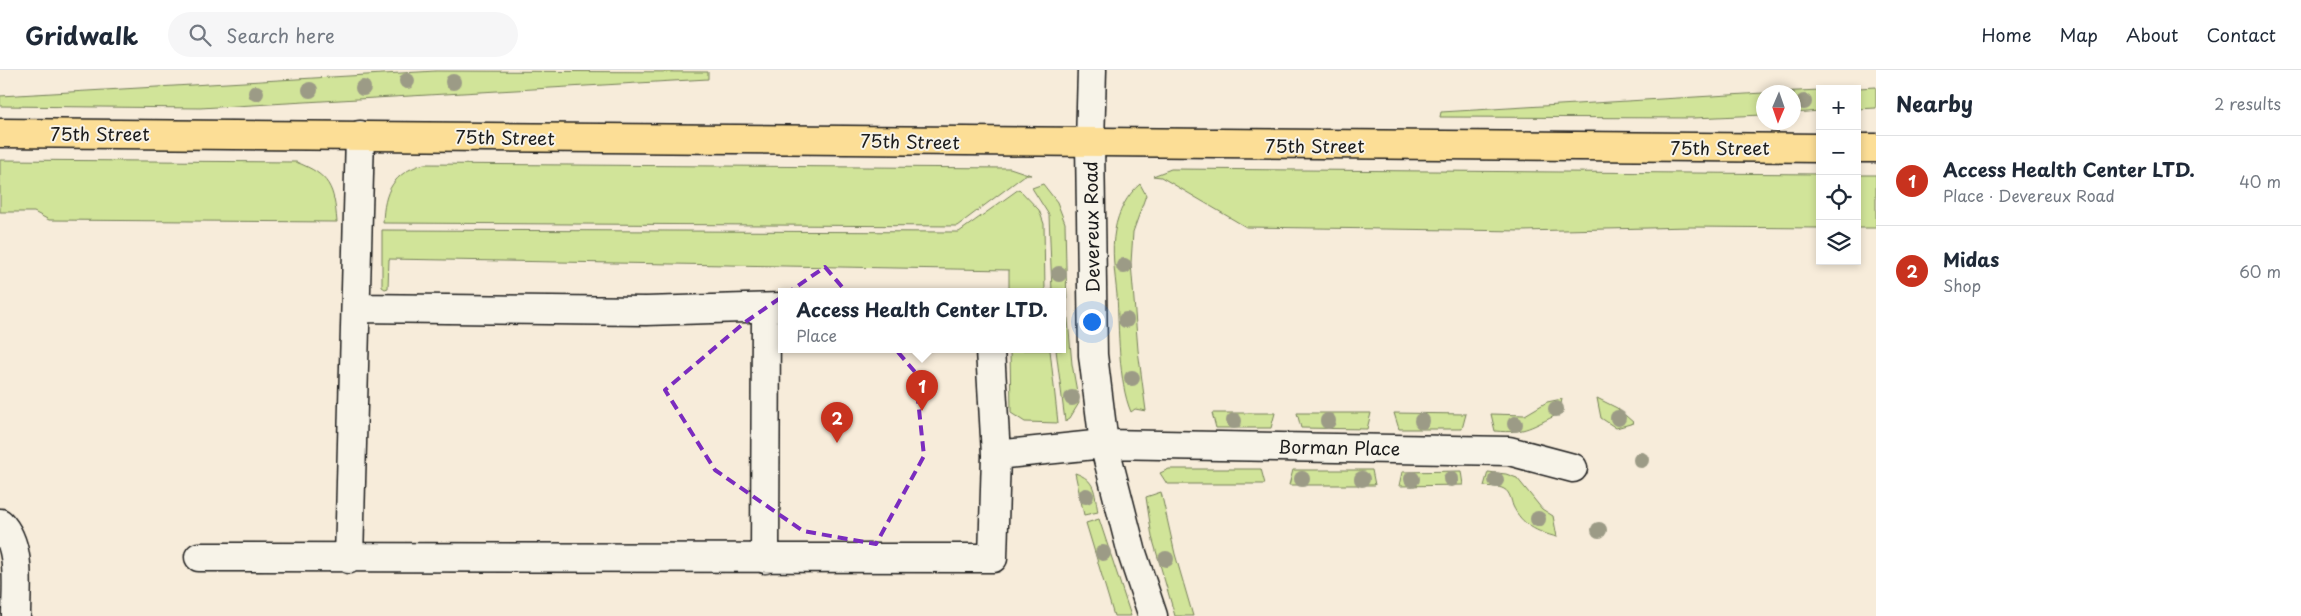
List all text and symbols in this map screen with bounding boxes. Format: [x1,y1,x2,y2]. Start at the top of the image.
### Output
search box [168,12,518,57]
text: Gridwalk [25,17,138,53]
icon: search [186,21,214,49]
text: Search here [226,21,335,49]
text: Home [1981,21,2031,48]
text: Map [2059,21,2098,48]
text: About [2126,21,2178,48]
text: Contact [2206,21,2276,48]
north arrow [1756,85,1801,130]
map controls [1816,85,1861,265]
button: + [1816,85,1861,130]
text: Nearby [1896,87,1973,119]
text: 2 results [2214,91,2281,115]
street label: 75th Street [50,120,150,147]
street label: 75th Street [455,123,555,151]
street label: 75th Street [860,127,960,155]
button: − [1816,130,1861,175]
street label: 75th Street [1265,132,1365,159]
street label: 75th Street [1670,134,1770,161]
text: Access Health Center LTD. [1943,155,2195,183]
street label: Devereux Road [1076,161,1106,293]
text: 1 [1908,169,1916,193]
text: 40 m [2239,169,2281,193]
button: locate [1816,175,1861,220]
text: Place · Devereux Road [1943,183,2115,207]
button: layers [1816,220,1861,265]
text: Midas [1943,245,1999,273]
text: 2 [1906,259,1918,283]
text: 60 m [2239,259,2281,283]
text: Shop [1943,273,1981,297]
popup [778,288,1066,353]
text: Access Health Center LTD. [796,295,1048,323]
your location [1079,309,1105,335]
text: Place [796,323,837,347]
pin: 1 [906,370,938,411]
pin: 2 [821,402,853,443]
street label: Borman Place [1278,432,1400,462]

